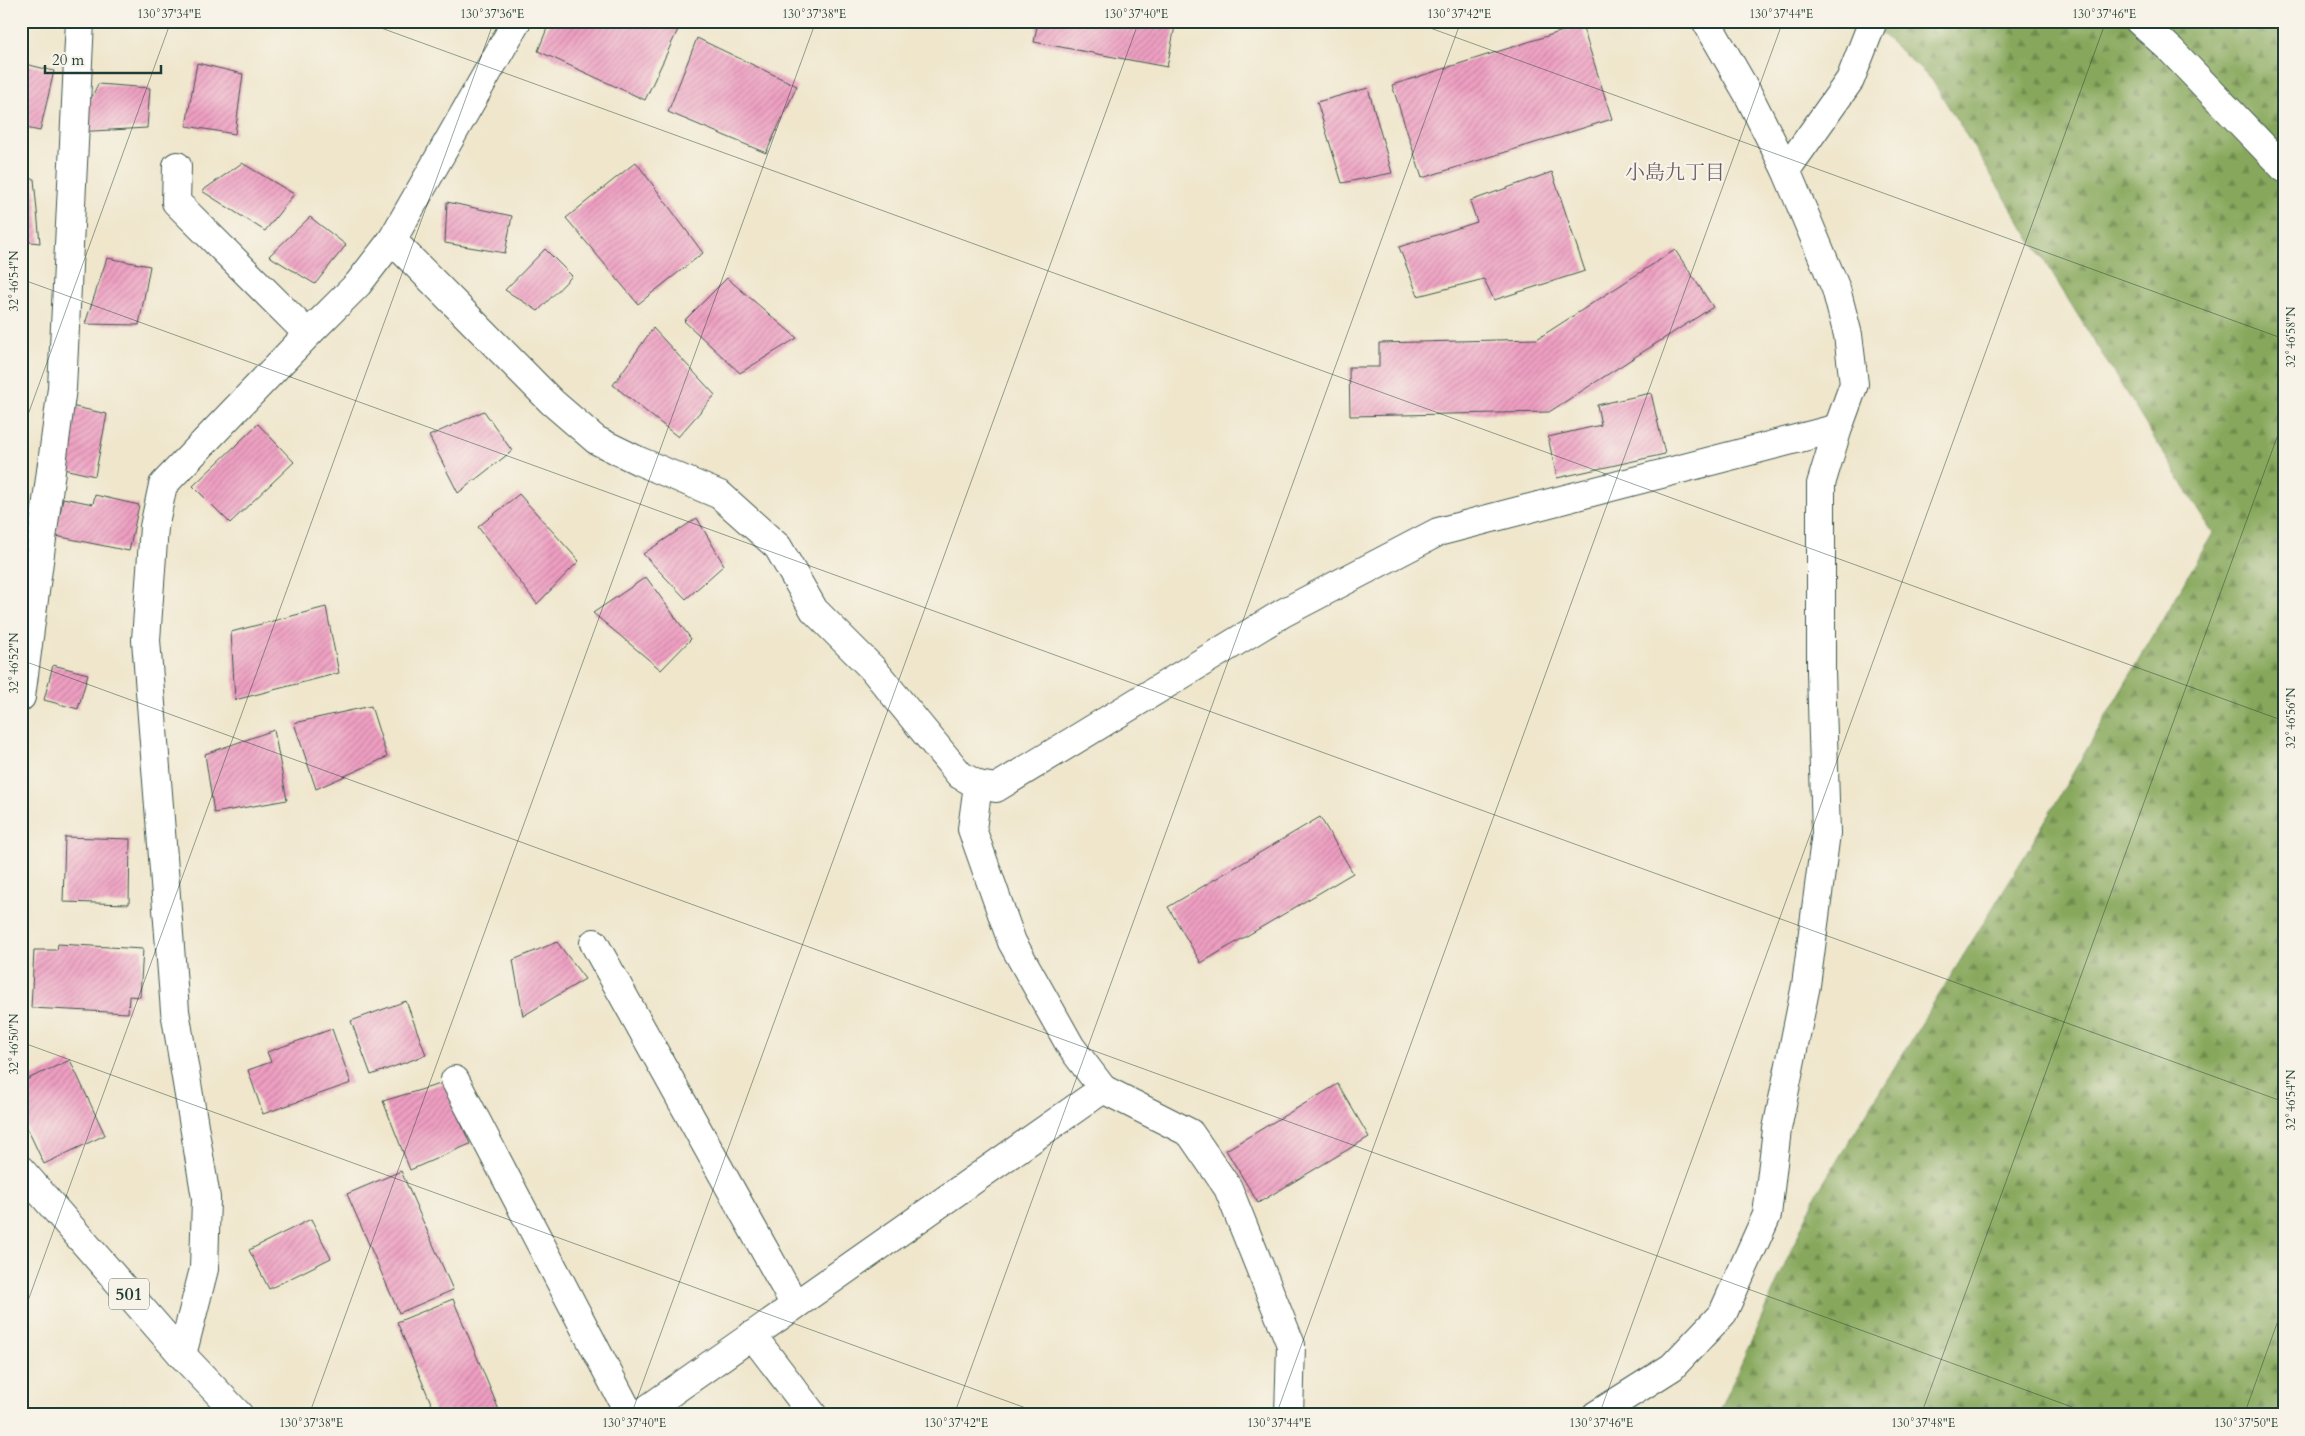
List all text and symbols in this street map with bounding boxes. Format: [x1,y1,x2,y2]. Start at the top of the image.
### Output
text: 130°37'34"E [137,6,201,22]
text: 130°37'36"E [460,6,524,22]
text: 130°37'38"E [782,6,846,22]
text: 130°37'40"E [1104,6,1168,22]
text: 130°37'42"E [1427,6,1491,22]
text: 130°37'44"E [1749,6,1813,22]
text: 130°37'46"E [2072,6,2136,22]
scale bar [45,42,161,74]
text: 20 m [52,50,84,70]
district label: 小島九丁目 [1625,159,1725,186]
text: 32°46'54"N [6,250,22,311]
text: 32°46'58"N [2283,306,2299,367]
text: 32°46'52"N [6,632,22,693]
text: 32°46'56"N [2283,687,2299,748]
text: 32°46'50"N [6,1013,22,1074]
text: 32°46'54"N [2283,1069,2299,1130]
road number: 501 [109,1278,149,1310]
text: 130°37'38"E [279,1415,343,1431]
text: 130°37'40"E [602,1415,666,1431]
text: 130°37'42"E [924,1415,988,1431]
text: 130°37'44"E [1247,1415,1311,1431]
text: 130°37'46"E [1569,1415,1633,1431]
text: 130°37'48"E [1891,1415,1955,1431]
text: 130°37'50"E [2214,1415,2278,1431]

